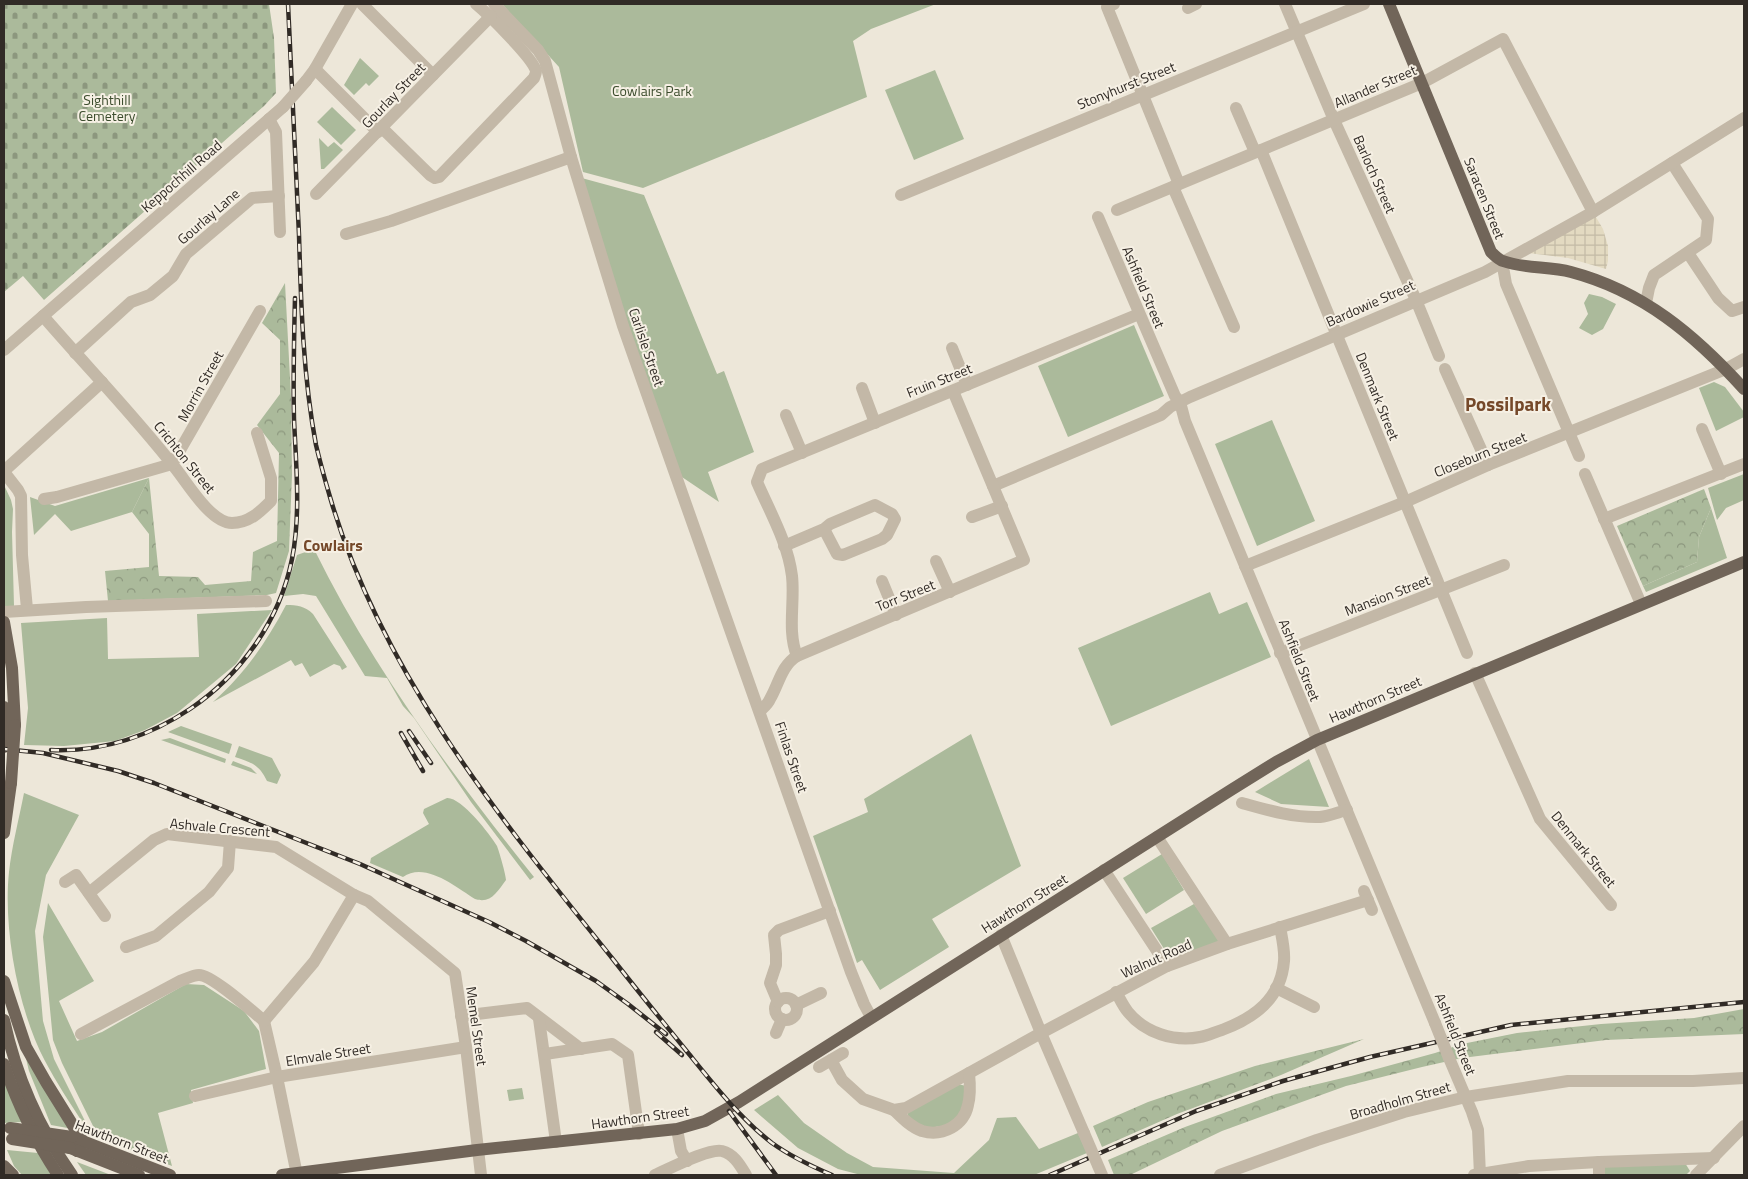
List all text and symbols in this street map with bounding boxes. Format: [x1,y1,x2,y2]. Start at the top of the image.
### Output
street label: Stonyhurst Street [1074,56,1178,114]
street label: Gourlay Street [356,57,430,133]
street label: Allander Street [1330,59,1420,113]
park label: Cowlairs Park [612,80,692,101]
park label: Sighthill Cemetery [79,89,136,126]
street label: Barloch Street [1348,131,1402,217]
street label: Keppochhill Road [136,135,226,217]
street label: Saracen Street [1459,154,1511,242]
street label: Gourlay Lane [172,183,244,249]
street label: Ashfield Street [1117,243,1171,331]
street label: Bardowie Street [1322,274,1418,332]
street label: Carlisle Street [624,305,670,389]
street label: Morrin Street [172,346,228,425]
street label: Denmark Street [1351,349,1405,443]
street label: Fruin Street [903,357,975,403]
district label: Possilpark [1465,389,1551,418]
street label: Crichton Street [149,416,221,498]
street label: Closeburn Street [1431,426,1530,482]
district label: Cowlairs [303,533,363,557]
street label: Mansion Street [1341,569,1433,621]
street label: Torr Street [872,574,938,616]
street label: Ashfield Street [1274,616,1326,704]
street label: Hawthorn Street [1326,670,1425,728]
street label: Finlas Street [770,719,814,795]
street label: Denmark Street [1547,806,1621,892]
street label: Ashvale Crescent [169,812,271,842]
street label: Hawthorn Street [977,868,1071,938]
street label: Walnut Road [1117,933,1195,983]
street label: Memel Street [461,985,493,1067]
street label: Ashfield Street [1430,990,1482,1078]
street label: Elmvale Street [284,1037,372,1071]
street label: Broadholm Street [1347,1076,1453,1124]
street label: Hawthorn Street [590,1100,690,1134]
street label: Hawthorn Street [72,1114,172,1168]

